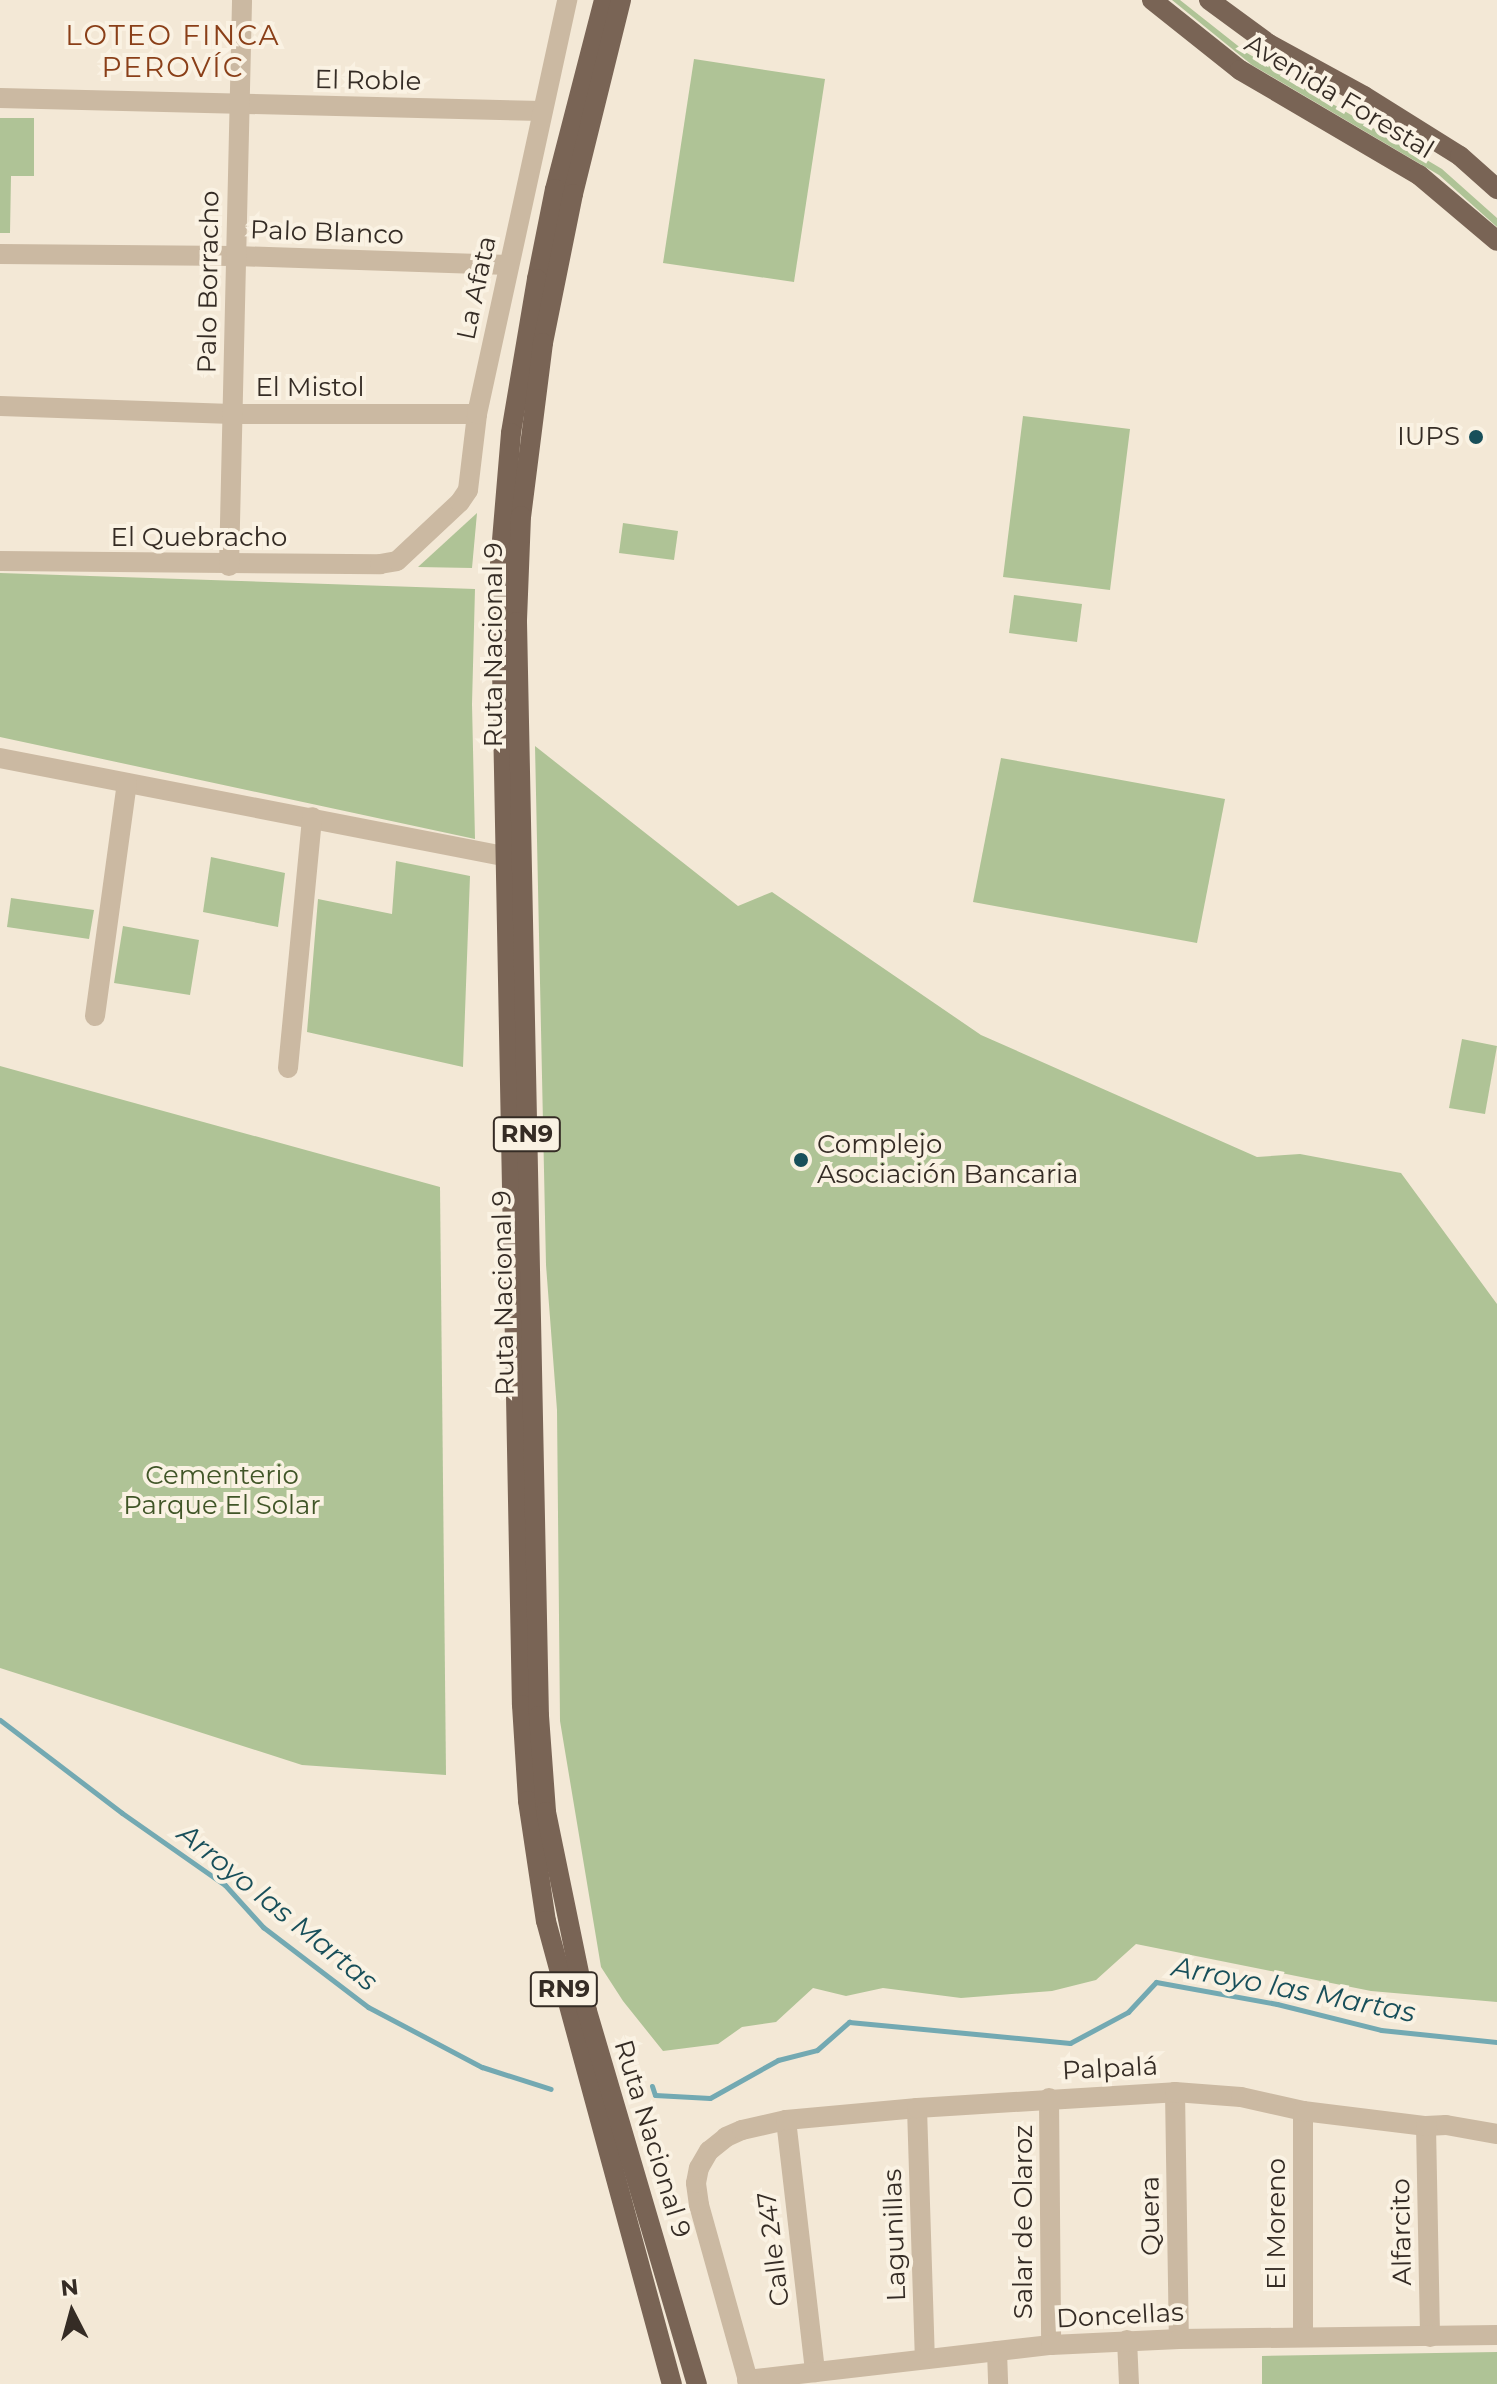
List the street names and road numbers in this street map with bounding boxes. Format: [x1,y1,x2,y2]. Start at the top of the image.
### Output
street label: Avenida Forestal [1239,28,1439,166]
street label: El Roble [314,64,422,98]
street label: Palo Borracho [192,190,226,374]
street label: Palo Blanco [250,215,404,251]
street label: La Afata [451,233,503,343]
street label: El Mistol [255,372,365,404]
street label: El Quebracho [111,522,287,554]
street label: Ruta Nacional 9 [478,542,510,748]
road number: RN9 [491,1114,563,1154]
street label: Ruta Nacional 9 [487,1190,521,1396]
road number: RN9 [528,1969,600,2009]
street label: Ruta Nacional 9 [607,2036,697,2242]
street label: Palpalá [1061,2051,1159,2087]
street label: Salar de Olaroz [1008,2125,1040,2319]
street label: El Moreno [1261,2158,1293,2290]
street label: Lagunillas [877,2168,913,2302]
street label: Quera [1135,2176,1167,2256]
street label: Alfarcito [1385,2178,1419,2286]
street label: Calle 247 [751,2190,797,2308]
street label: Doncellas [1056,2297,1184,2335]

